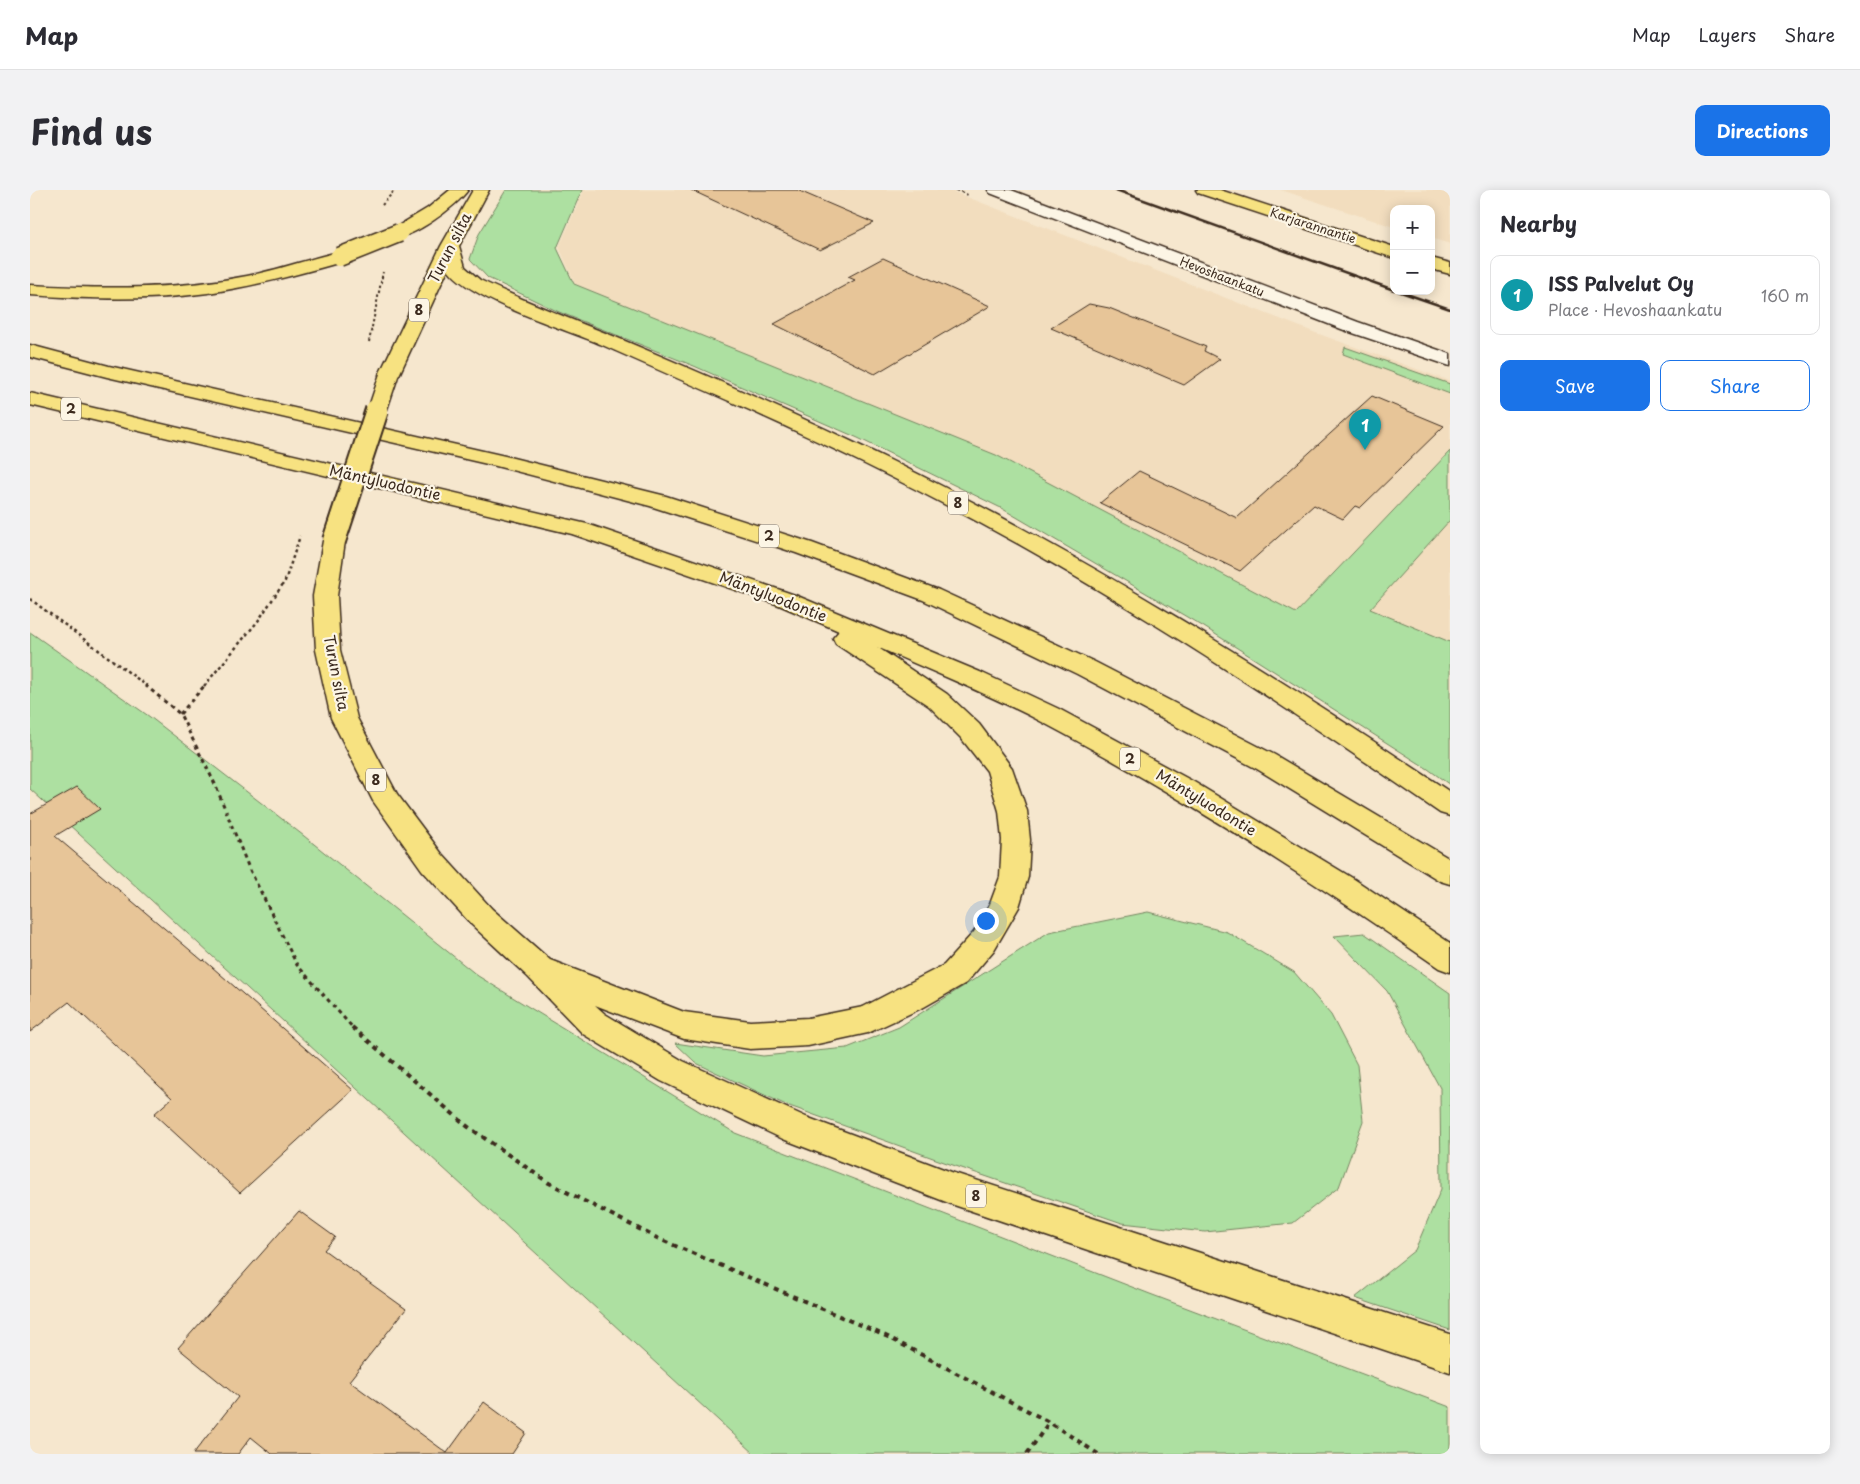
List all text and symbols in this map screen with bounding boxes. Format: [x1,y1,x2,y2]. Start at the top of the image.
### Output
text: Map [25,17,78,53]
text: Map [1632,21,1671,48]
text: Layers [1699,21,1756,48]
text: Share [1784,21,1835,48]
text: Find us [30,104,152,157]
button: Directions [1695,105,1830,156]
street label: Karjarannantie [1268,203,1358,247]
map controls [1390,205,1435,295]
button: + [1390,205,1435,250]
street label: Turun silta [421,207,477,287]
text: Nearby [1500,207,1577,239]
button: − [1390,250,1435,295]
street label: Hevoshaankatu [1178,252,1267,300]
text: ISS Palvelut Oy [1548,269,1694,297]
text: 1 [1513,283,1521,307]
text: 160 m [1761,283,1809,307]
text: Place · Hevoshaankatu [1548,297,1722,321]
road number: 8 [409,298,429,322]
button: Save [1500,360,1650,411]
button: Share [1660,360,1810,411]
road number: 2 [61,398,81,420]
pin: 1 [1349,409,1381,450]
street label: Mäntyluodontie [327,458,443,506]
road number: 8 [948,492,968,514]
road number: 2 [759,524,779,548]
street label: Mäntyluodontie [716,565,831,627]
street label: Turun silta [319,633,356,713]
road number: 2 [1120,748,1140,770]
street label: Mäntyluodontie [1152,763,1261,841]
road number: 8 [366,768,386,792]
your location [973,908,999,934]
road number: 8 [966,1184,986,1208]

